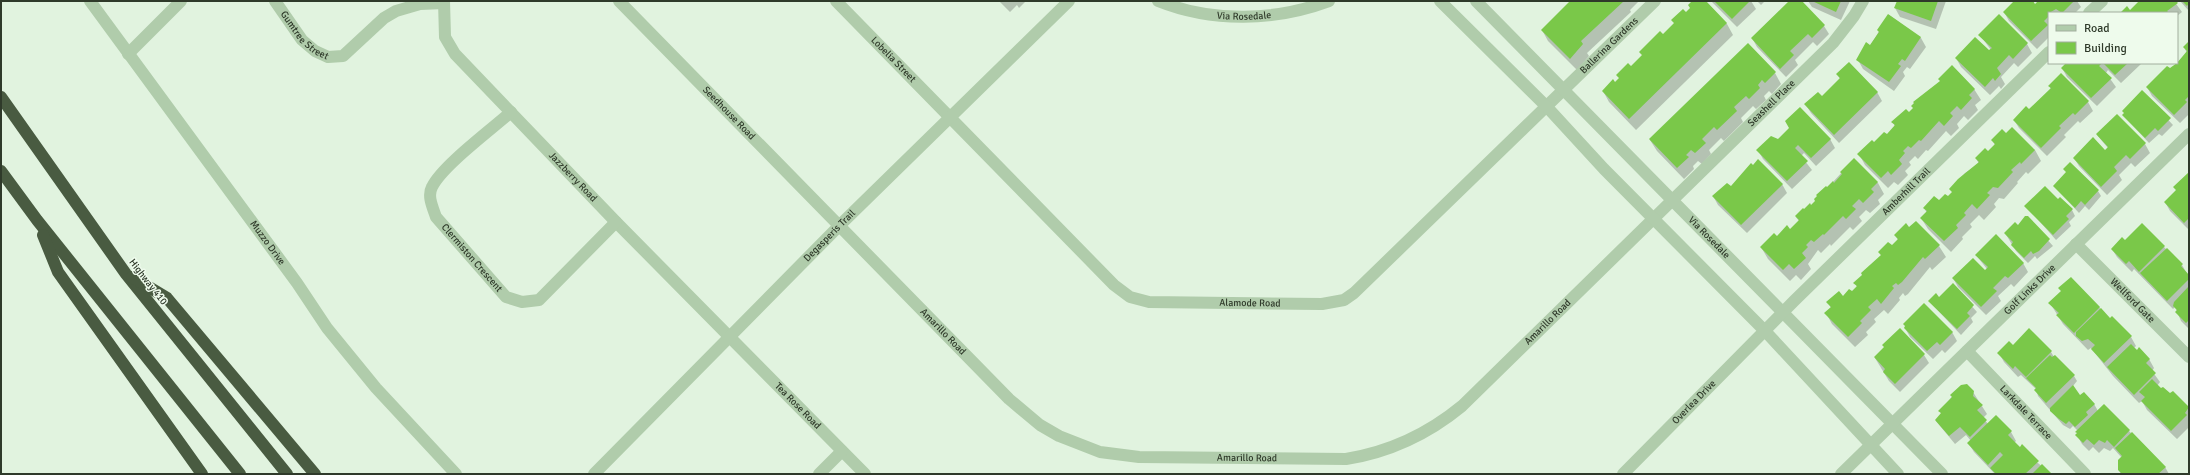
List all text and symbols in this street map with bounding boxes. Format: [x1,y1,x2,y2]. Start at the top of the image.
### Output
street label: Gumtree Street [278,9,331,63]
street label: Via Rosedale [1216,9,1272,23]
legend [2048,12,2178,64]
street label: Ballerina Gardens [1577,14,1641,76]
text: Road [2084,21,2110,36]
street label: Lobelia Street [868,34,919,85]
text: Building [2084,41,2127,56]
street label: Seashell Place [1745,77,1798,129]
street label: Seedhouse Road [700,84,758,142]
street label: Jazzberry Road [546,149,599,204]
street label: Amberhill Trail [1879,165,1933,218]
street label: Degasperis Trail [801,207,858,264]
street label: Via Rosedale [1686,214,1732,261]
street label: Muzzo Drive [247,218,288,267]
street label: Clermiston Crescent [439,221,505,295]
street label: Highway 410 [126,257,170,307]
street label: Golf Links Drive [2002,262,2058,317]
street label: Wellford Gate [2108,276,2157,325]
street label: Alamode Road [1219,297,1281,310]
street label: Amarillo Road [1522,297,1573,347]
street label: Amarillo Road [918,306,968,357]
street label: Overlea Drive [1670,378,1718,427]
street label: Tea Rose Road [772,380,823,432]
street label: Larkdale Terrace [1997,383,2055,442]
street label: Amarillo Road [1217,452,1277,464]

